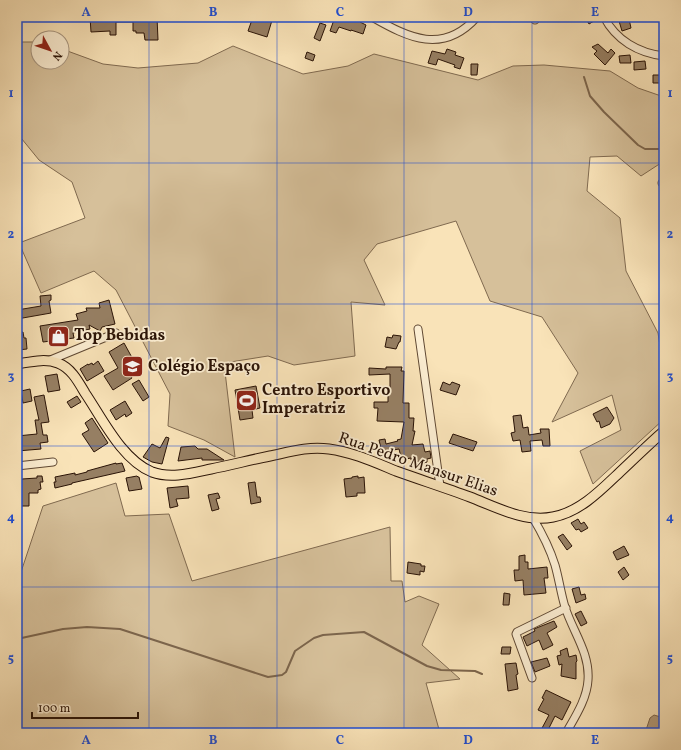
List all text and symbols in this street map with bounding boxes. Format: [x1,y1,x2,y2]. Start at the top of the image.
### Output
text: A [81,4,91,22]
text: B [209,4,218,22]
text: C [336,4,344,22]
text: D [463,4,473,22]
text: E [591,4,599,22]
north arrow [30,30,70,70]
text: N [48,48,65,63]
text: 1 [8,85,14,103]
text: 1 [667,85,673,103]
text: 2 [8,226,15,244]
text: 2 [667,226,674,244]
shop icon: Top Bebidas [45,323,71,349]
place label: Top Bebidas [74,325,165,347]
school or university icon: Colégio Espaço [120,354,146,380]
place label: Colégio Espaço [148,356,260,378]
text: 3 [8,368,15,386]
text: 3 [667,368,674,386]
place label: Centro Esportivo Imperatriz [262,380,390,420]
sports icon: Centro Esportivo Imperatriz [234,387,260,413]
street label: Rua Pedro Mansur Elias [335,427,501,503]
text: 4 [7,509,15,527]
text: 4 [666,509,674,527]
text: 5 [8,650,14,668]
text: 5 [667,650,673,668]
scale bar [32,694,138,720]
text: 100 m [38,701,71,717]
text: A [81,732,91,750]
text: B [209,732,218,750]
text: C [336,732,344,750]
text: D [463,732,473,750]
text: E [591,732,599,750]

